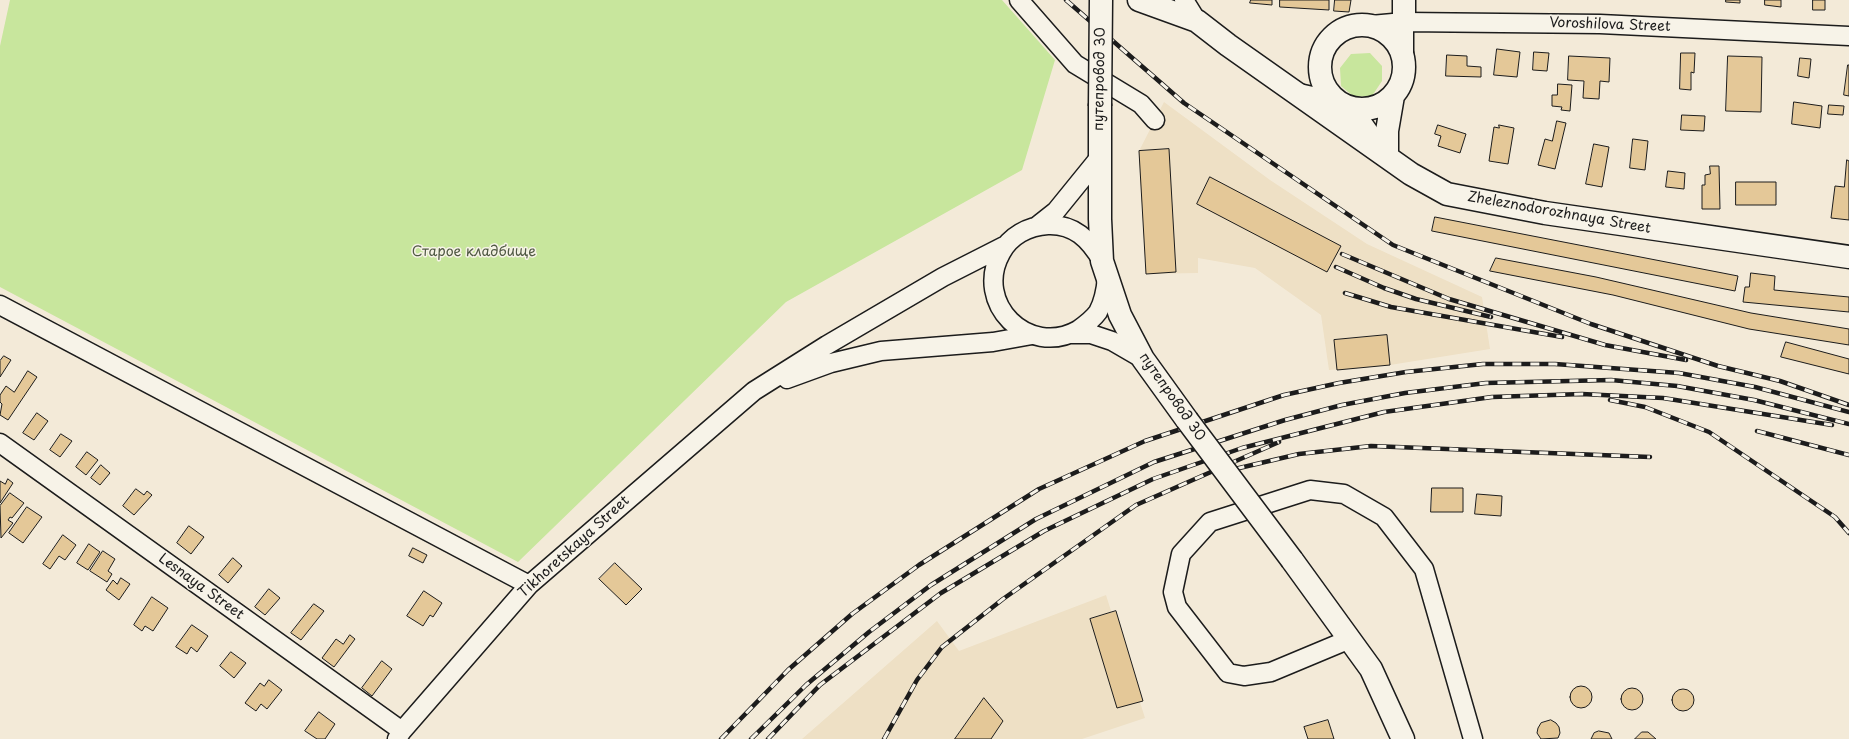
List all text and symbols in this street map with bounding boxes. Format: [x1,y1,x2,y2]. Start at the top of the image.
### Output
street label: Voroshilova Street [1549,14,1671,36]
street label: путепровод 30 [1091,27,1109,131]
street label: Zheleznodorozhnaya Street [1466,189,1652,237]
park label: Старое кладбище [412,244,536,260]
street label: путепровод 30 [1135,350,1209,444]
street label: Tikhoretskaya Street [515,493,633,601]
street label: Lesnaya Street [155,550,247,624]

